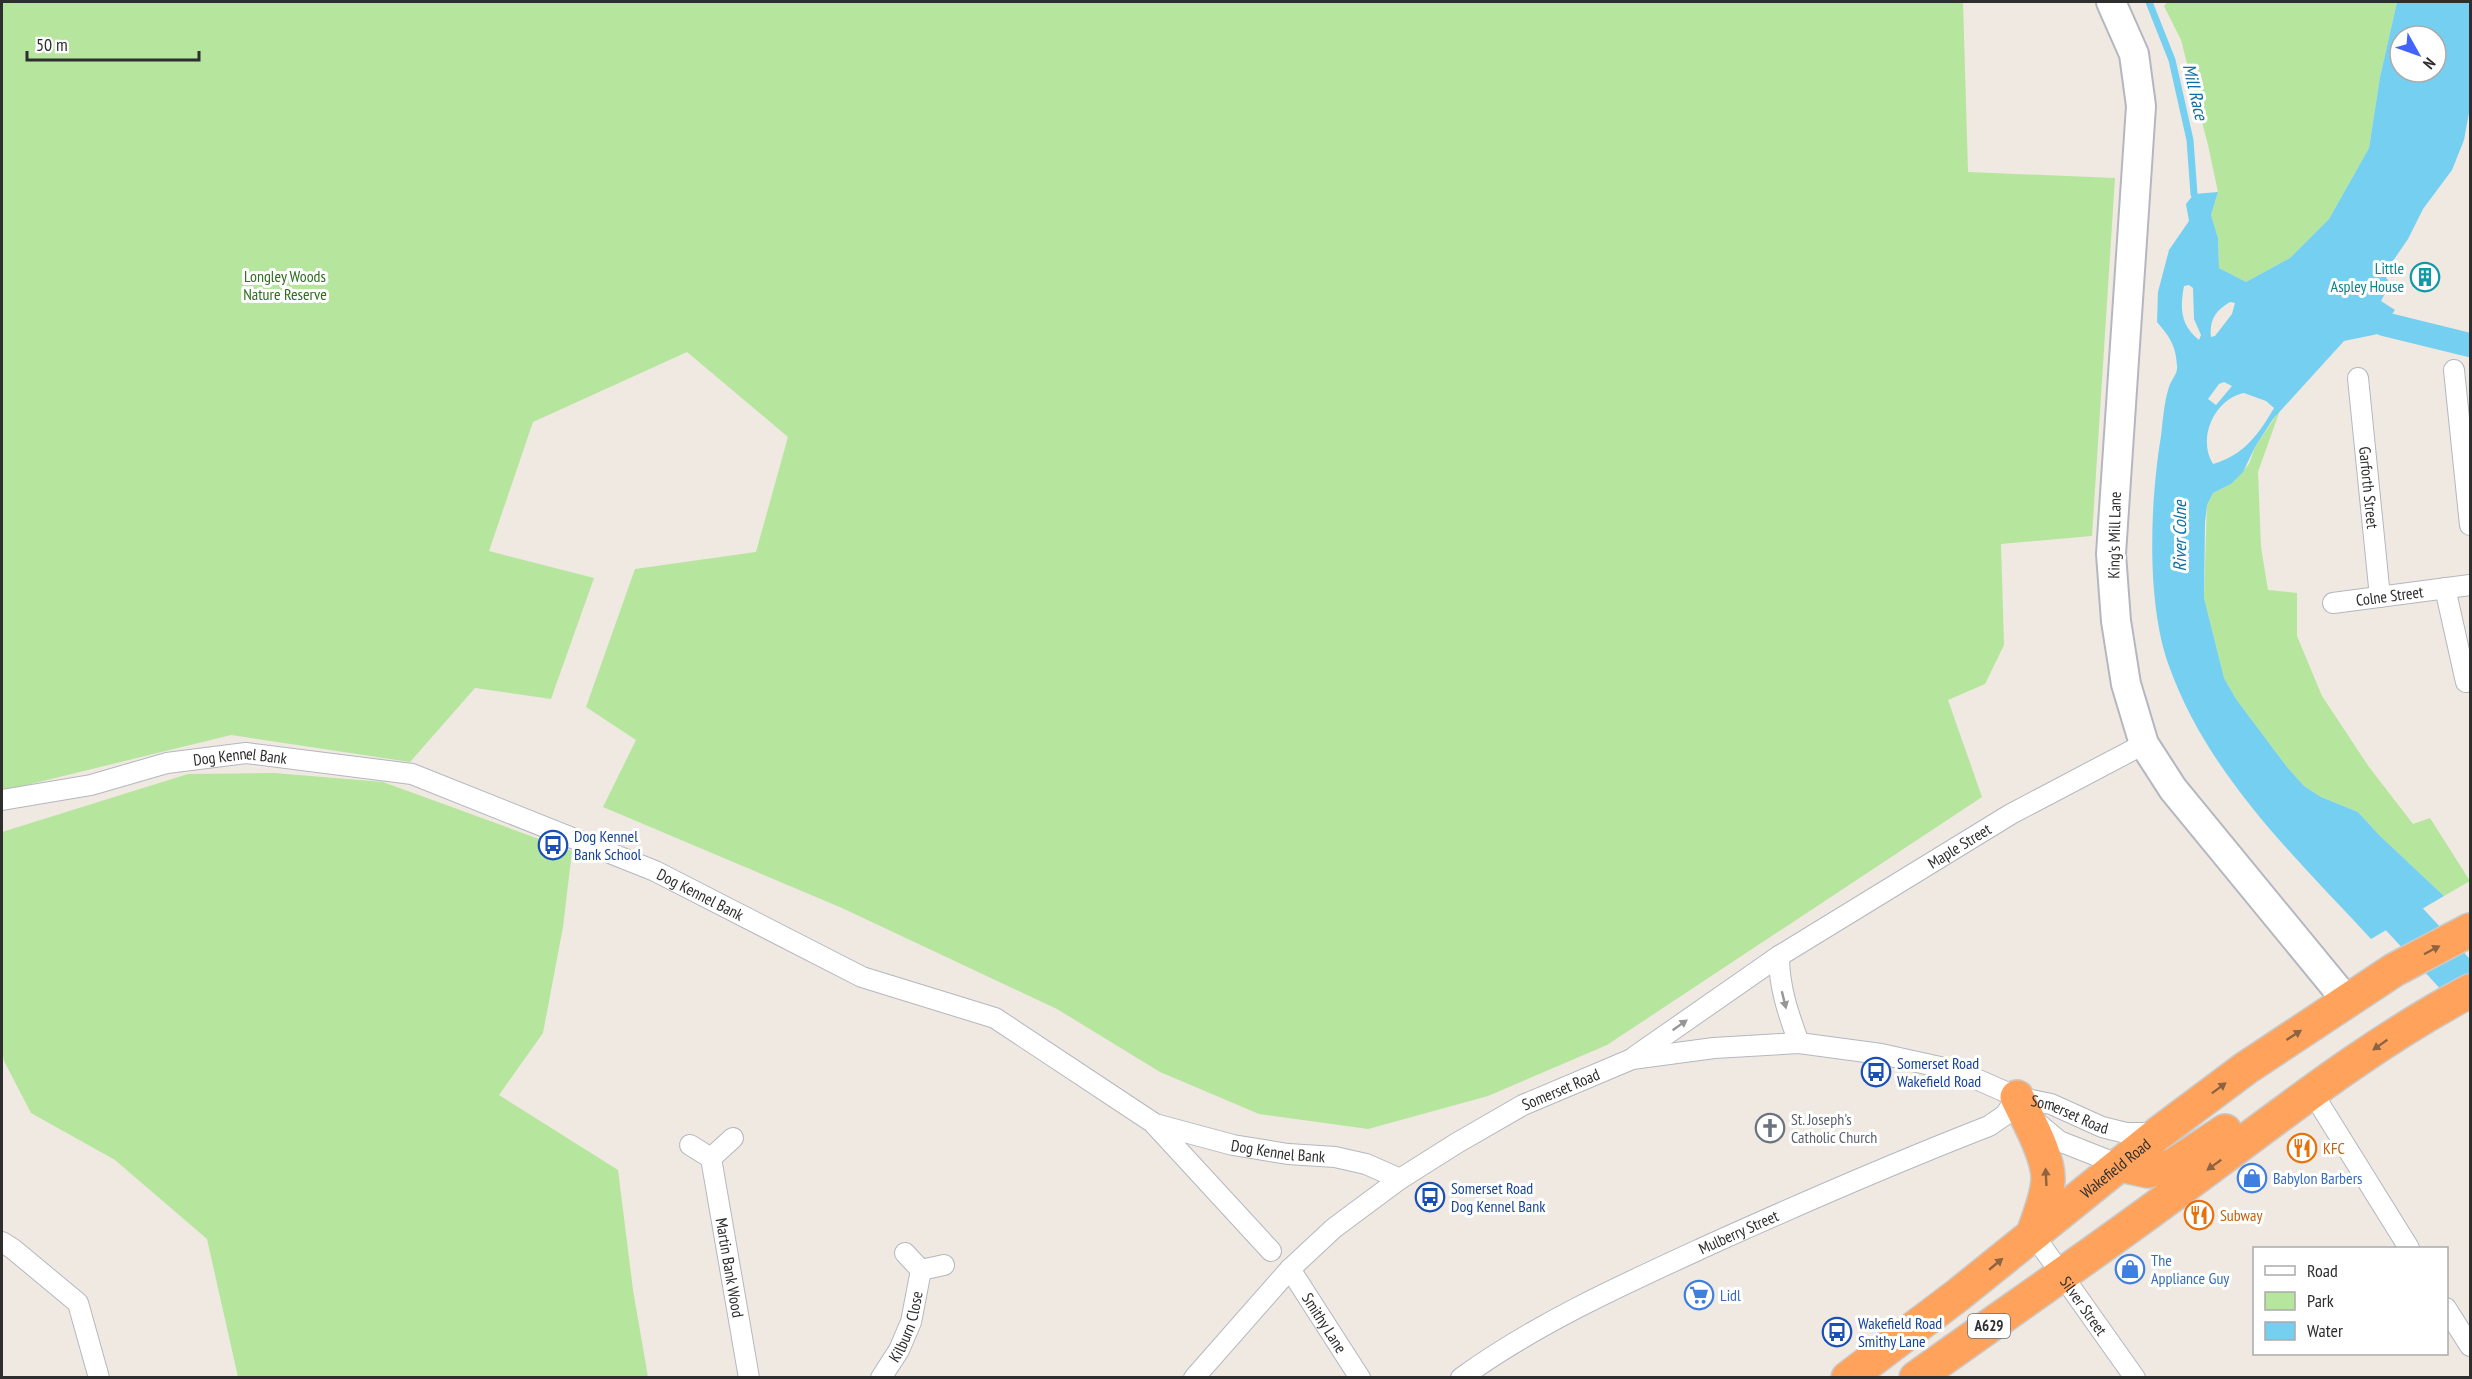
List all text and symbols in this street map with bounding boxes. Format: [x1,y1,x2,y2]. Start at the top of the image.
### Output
scale bar [27,24,200,62]
north arrow [2388,24,2448,84]
text: 50 m [36,33,68,56]
text: N [2419,54,2440,73]
water label: Mill Race [2178,62,2213,124]
place label: Little Aspley House [2331,258,2404,296]
building icon: Little Aspley House [2409,261,2441,293]
park label: Longley Woods Nature Reserve [243,266,327,304]
street label: Garforth Street [2355,445,2383,530]
street label: King's Mill Lane [2103,491,2125,579]
water label: River Colne [2168,499,2191,571]
street label: Colne Street [2355,581,2425,610]
street label: Dog Kennel Bank [192,743,289,770]
street label: Maple Street [1924,818,1995,873]
place label: Dog Kennel Bank School [574,826,642,864]
bus stop icon: Dog Kennel Bank School [537,829,569,861]
street label: Dog Kennel Bank [654,864,748,925]
one-way arrow [2424,945,2441,955]
one-way arrow [1780,991,1790,1009]
one-way arrow [1671,1019,1687,1031]
one-way arrow [2286,1029,2302,1040]
one-way arrow [2372,1039,2388,1051]
place label: Somerset Road Wakefield Road [1897,1053,1981,1091]
bus stop icon: Somerset Road Wakefield Road [1860,1056,1892,1088]
street label: Somerset Road [1519,1064,1603,1114]
one-way arrow [2211,1082,2227,1094]
street label: Somerset Road [2029,1090,2110,1138]
place label: St. Joseph's Catholic Church [1791,1109,1877,1147]
church icon: St. Joseph's Catholic Church [1754,1112,1786,1144]
restaurant icon: KFC [2286,1132,2318,1164]
street label: Wakefield Road [2076,1134,2155,1202]
street label: Dog Kennel Bank [1230,1135,1326,1166]
place label: KFC [2323,1138,2345,1158]
one-way arrow [2207,1158,2222,1170]
shop icon: Babylon Barbers [2236,1162,2268,1194]
one-way arrow [2041,1168,2050,1187]
place label: Babylon Barbers [2273,1168,2362,1188]
place label: Somerset Road Dog Kennel Bank [1451,1178,1546,1216]
bus stop icon: Somerset Road Dog Kennel Bank [1414,1181,1446,1213]
restaurant icon: Subway [2183,1199,2215,1231]
street label: Mulberry Street [1695,1205,1782,1258]
place label: Subway [2220,1205,2262,1225]
street label: Martin Bank Wood [712,1216,748,1319]
legend [2253,1247,2448,1355]
place label: The Appliance Guy [2151,1250,2229,1288]
shop icon: The Appliance Guy [2114,1253,2146,1285]
one-way arrow [1988,1258,2004,1271]
text: Road [2307,1259,2338,1282]
street label: Silver Street [2056,1272,2112,1340]
supermarket icon: Lidl [1683,1279,1715,1311]
place label: Lidl [1720,1285,1741,1305]
street label: Kilburn Close [884,1289,927,1366]
street label: Smithy Lane [1298,1289,1351,1357]
text: Park [2307,1289,2334,1312]
place label: Wakefield Road Smithy Lane [1858,1313,1942,1351]
road number: A629 [1968,1314,2010,1338]
bus stop icon: Wakefield Road Smithy Lane [1821,1316,1853,1348]
text: Water [2307,1319,2343,1342]

